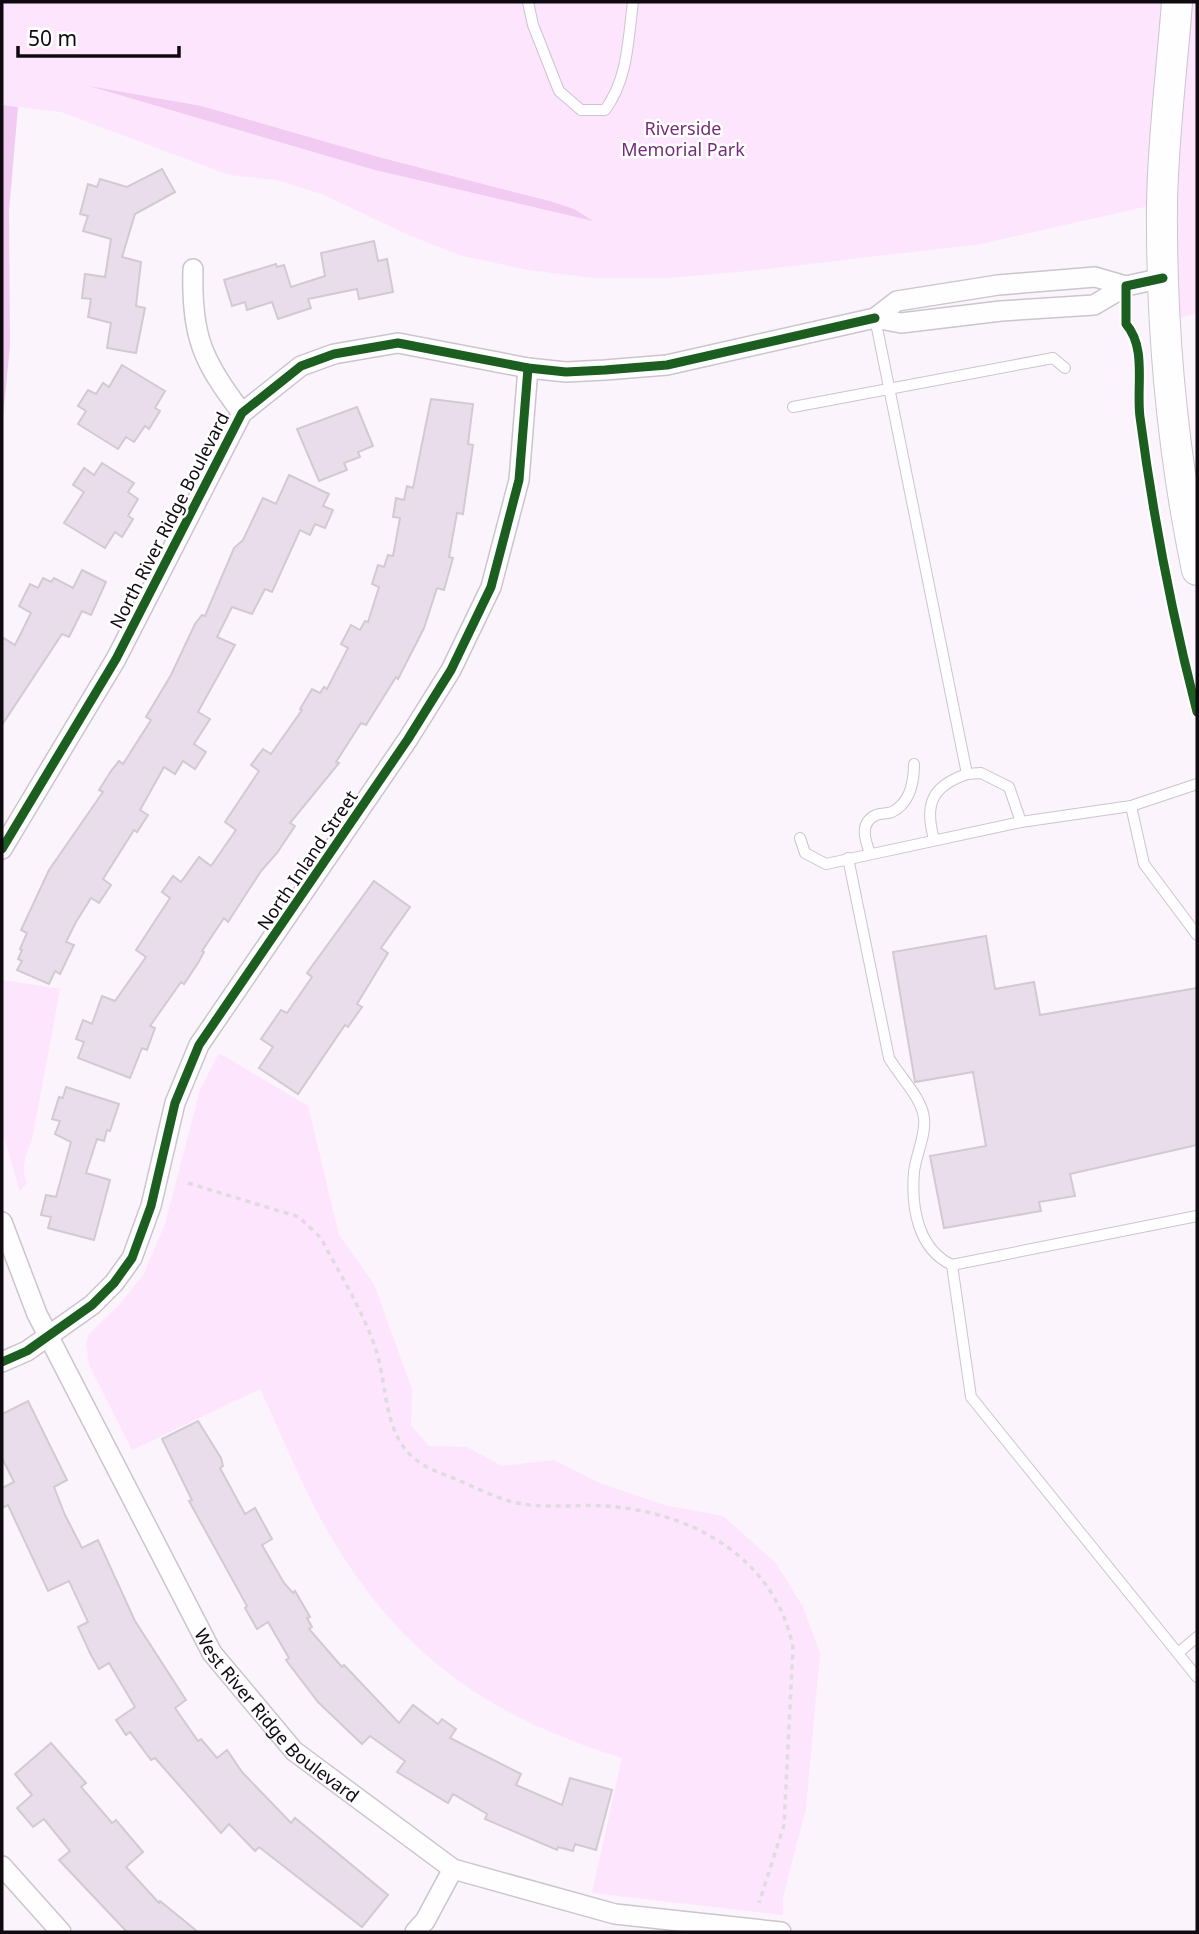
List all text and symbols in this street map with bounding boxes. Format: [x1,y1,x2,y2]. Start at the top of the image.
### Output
scale bar [18,14,178,58]
text: 50 m [28,24,77,52]
park label: Riverside Memorial Park [621,116,745,161]
street label: North River Ridge Boulevard [104,408,234,632]
street label: North Inland Street [251,785,363,934]
street label: West River Ridge Boulevard [189,1624,364,1807]

